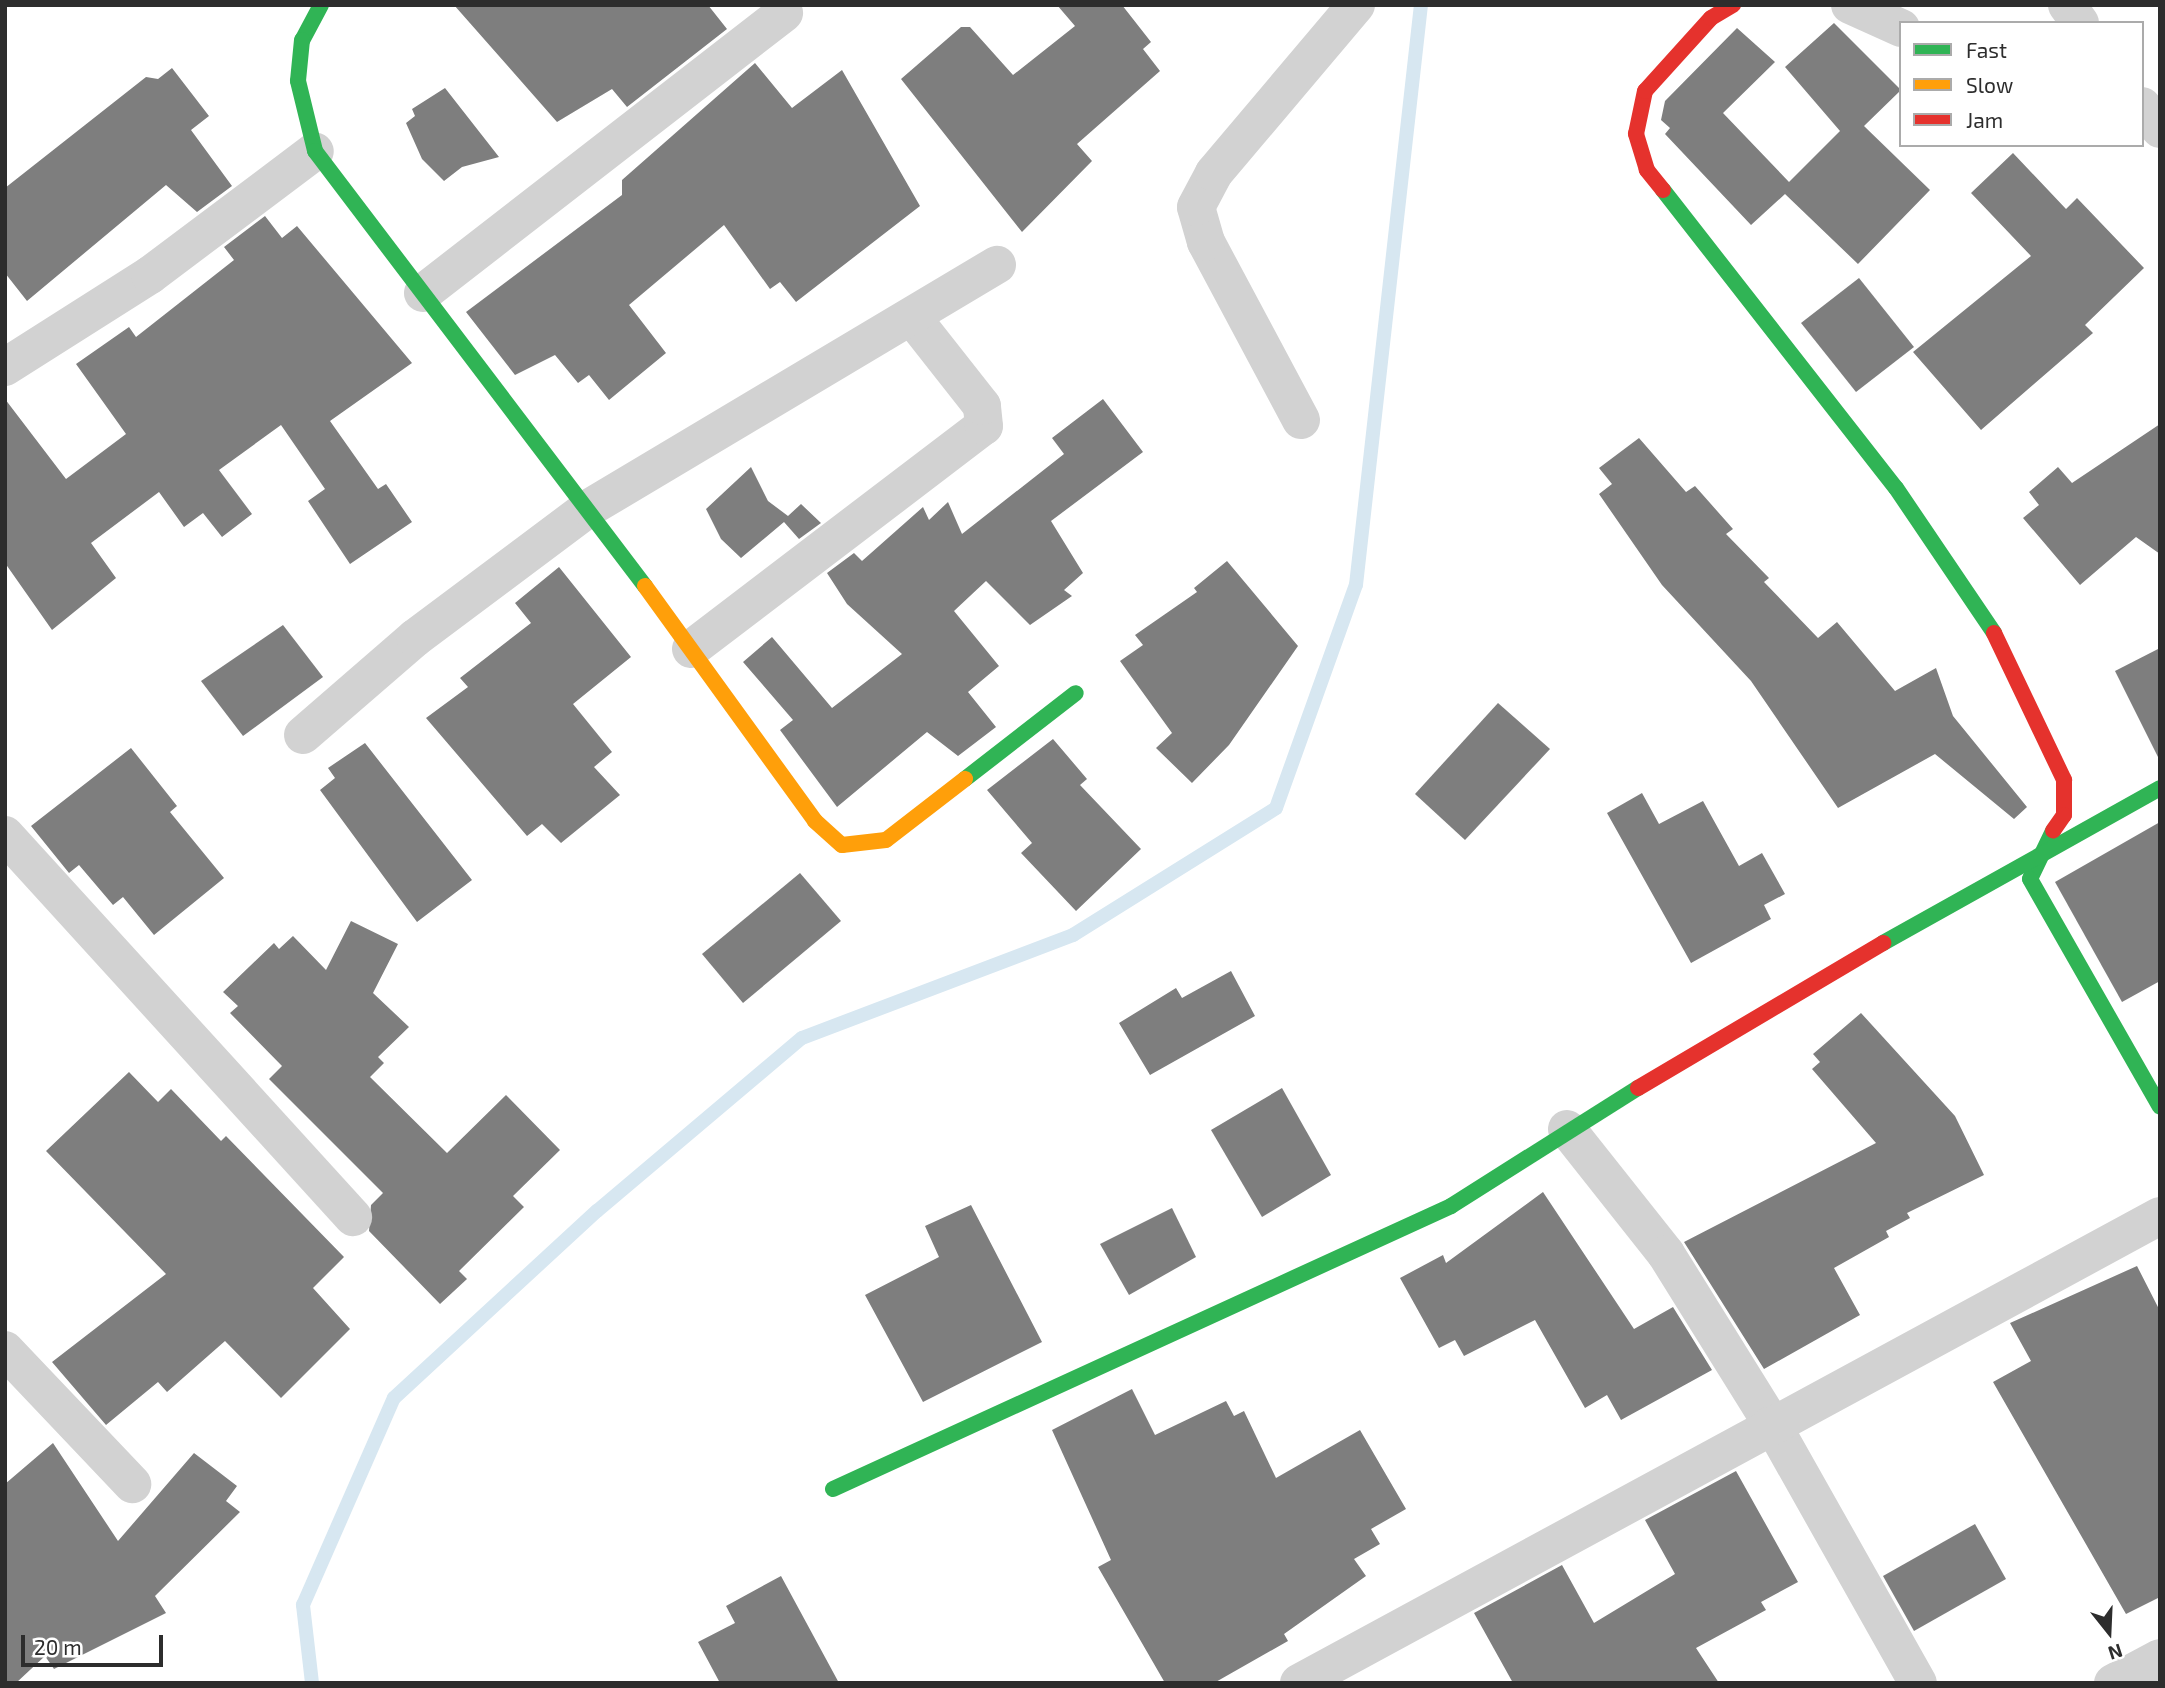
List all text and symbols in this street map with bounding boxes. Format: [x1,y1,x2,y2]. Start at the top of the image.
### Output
legend [1899,21,2144,147]
text: Fast [1966,37,2007,62]
text: Slow [1966,72,2013,97]
text: Jam [1966,107,2003,132]
north arrow [2074,1597,2144,1667]
scale bar [24,1622,166,1666]
text: 20 m [34,1634,82,1659]
text: N [2106,1639,2126,1666]

